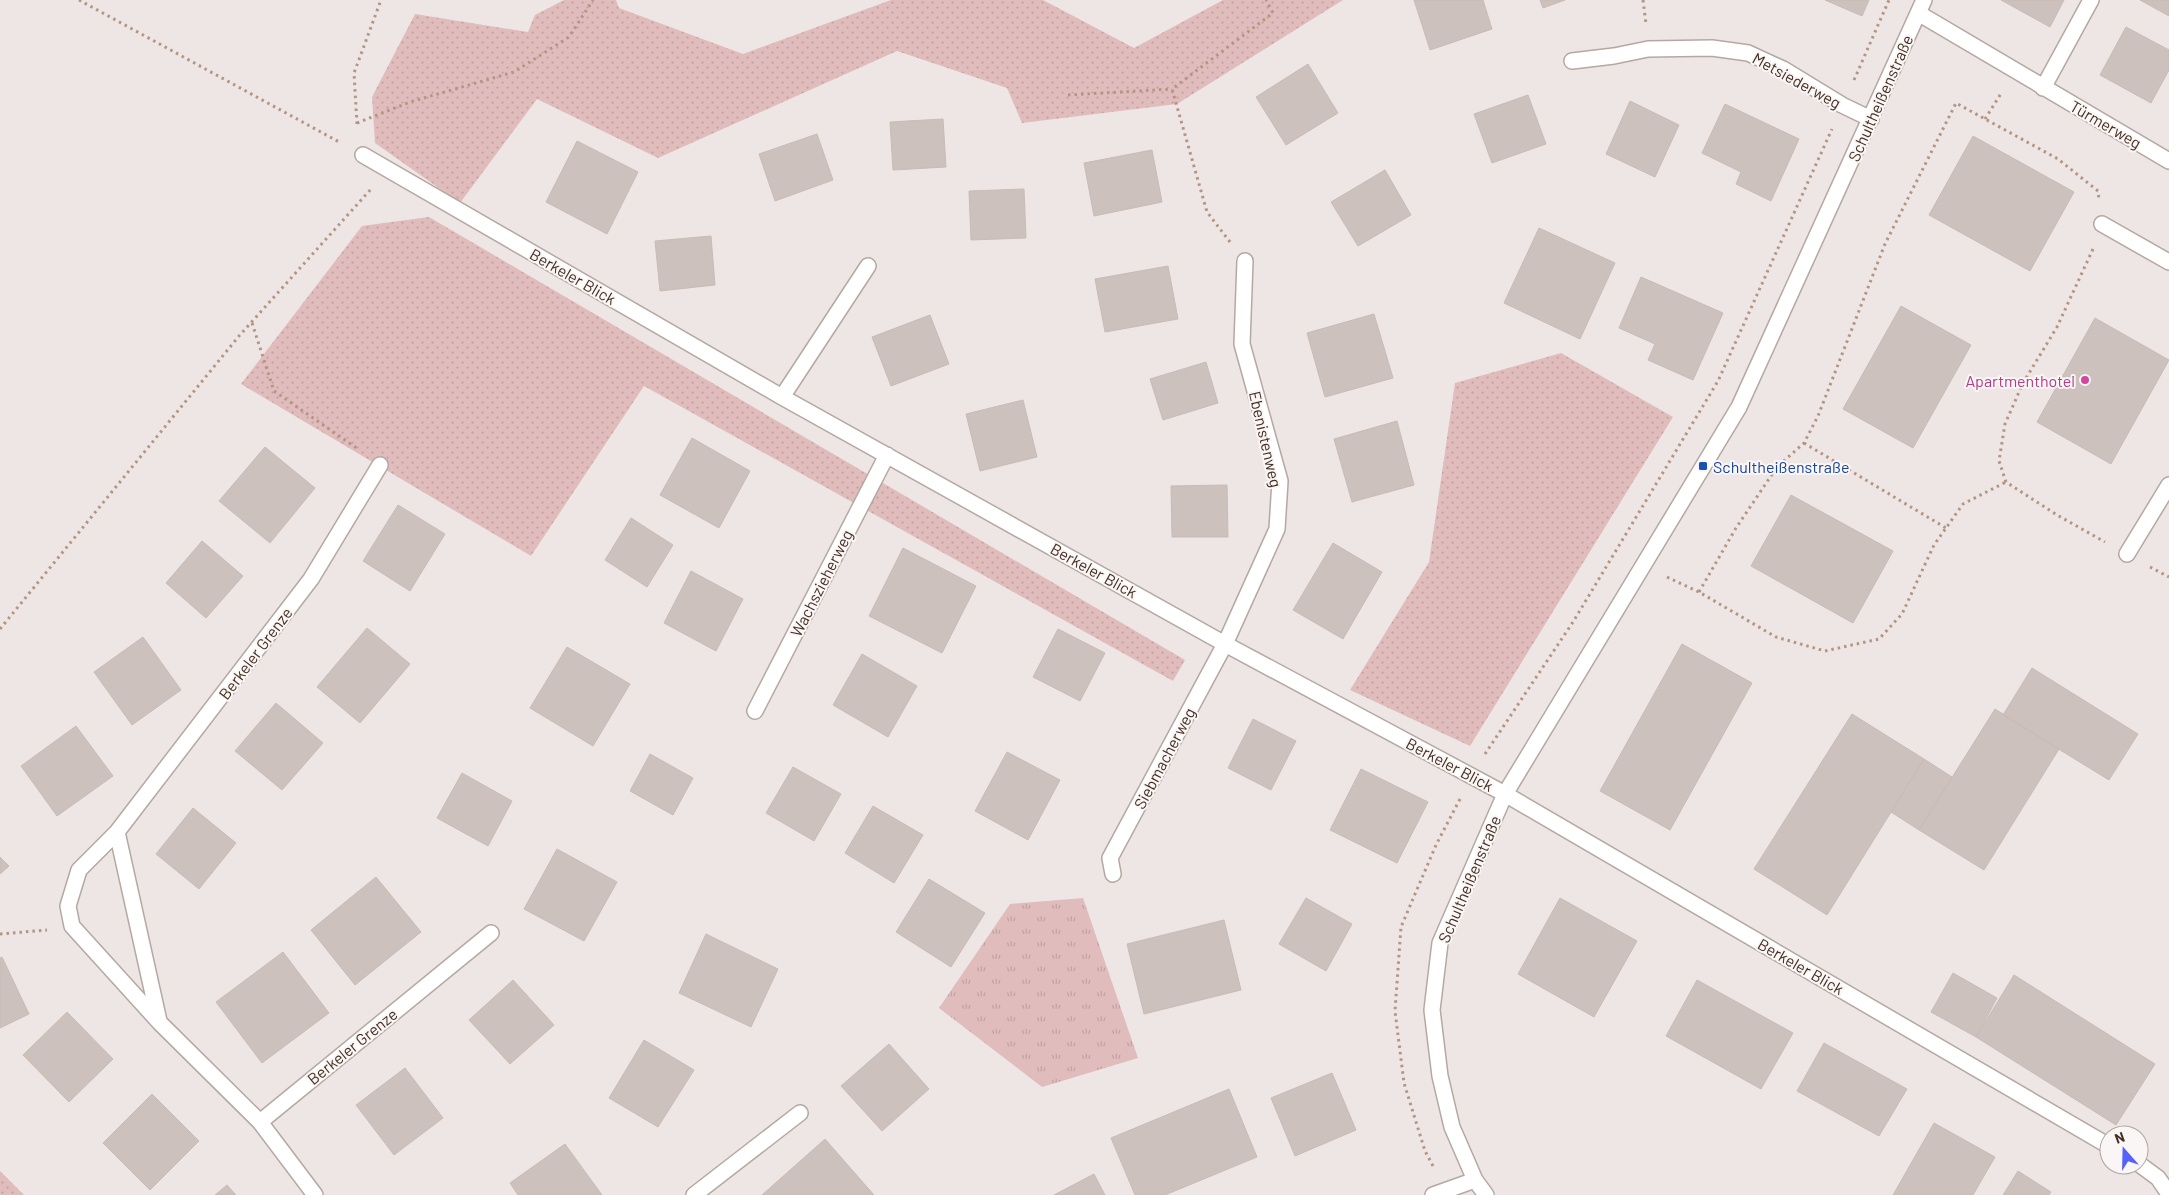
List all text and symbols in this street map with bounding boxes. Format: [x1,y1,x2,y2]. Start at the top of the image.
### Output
street label: Schultheißenstraße [1844,32,1916,164]
street label: Metsiederweg [1750,48,1844,112]
street label: Türmerweg [2067,96,2145,152]
street label: Berkeler Blick [527,244,619,308]
place label: Apartmenthotel [1965,371,2075,390]
marker: Apartmenthotel [2079,374,2091,386]
street label: Ebenistenweg [1246,389,1286,489]
place label: Schultheißenstraße [1713,457,1849,476]
marker: Schultheißenstraße [1697,460,1709,472]
street label: Wachszieherweg [786,526,856,640]
street label: Berkeler Blick [1047,538,1141,602]
street label: Berkeler Grenze [214,603,296,703]
street label: Siebmacherweg [1129,704,1199,812]
street label: Berkeler Blick [1403,733,1497,795]
street label: Schultheißenstraße [1434,812,1504,946]
street label: Berkeler Blick [1755,934,1847,998]
street label: Berkeler Grenze [303,1004,401,1088]
north arrow [2099,1125,2149,1175]
text: N [2112,1128,2127,1147]

